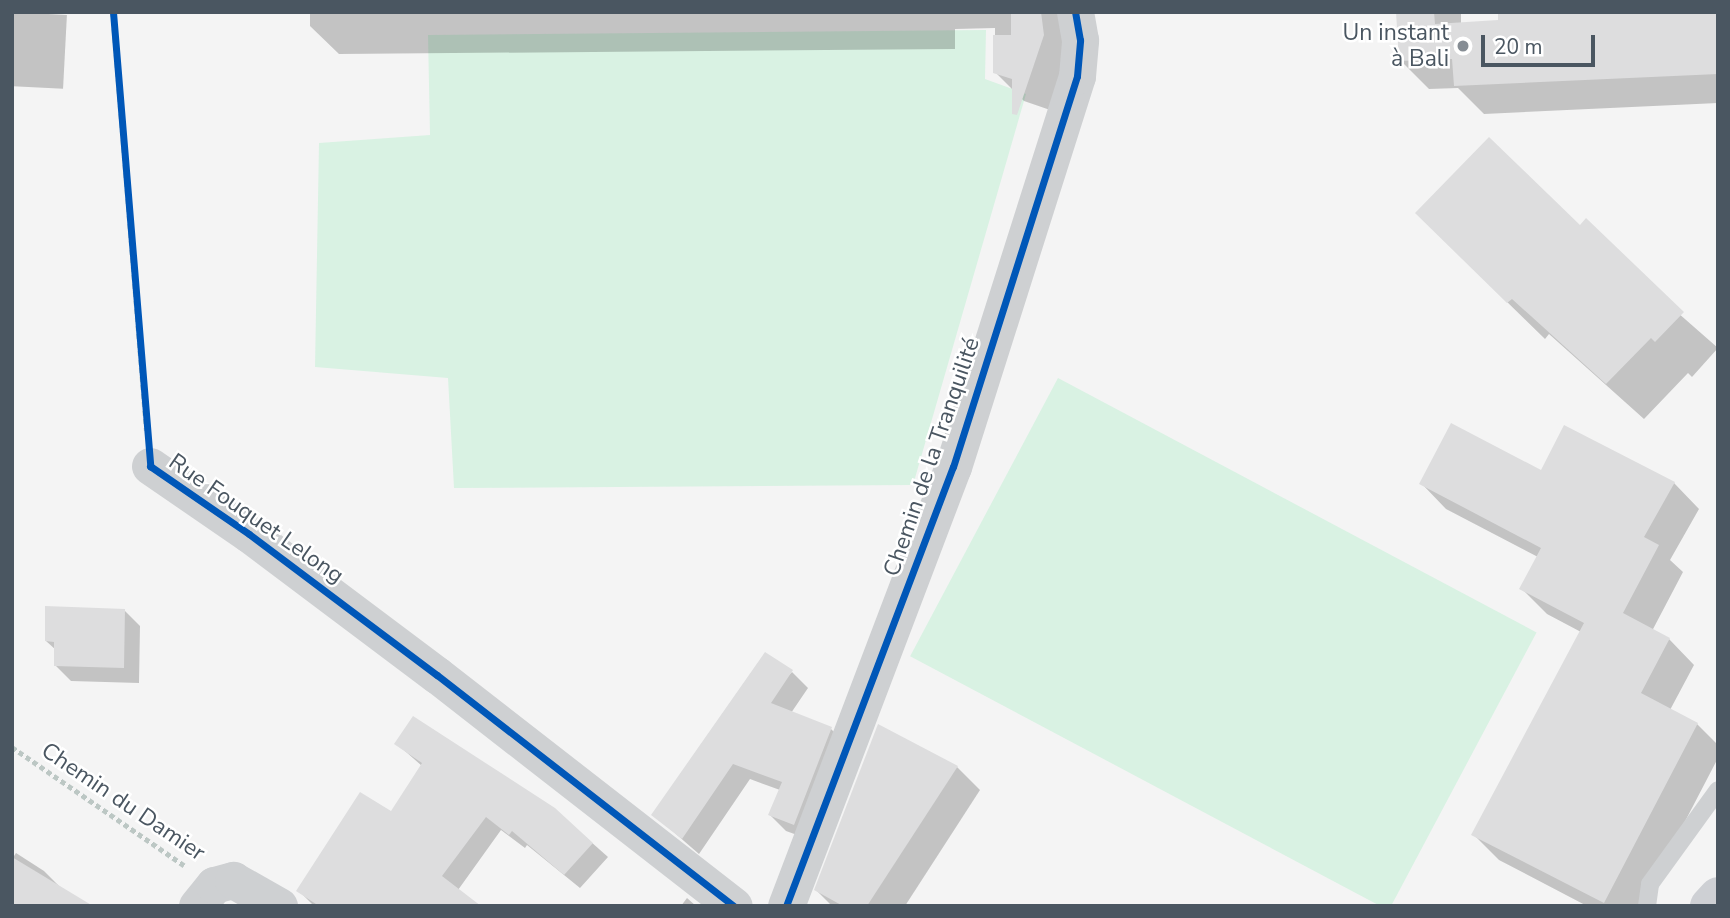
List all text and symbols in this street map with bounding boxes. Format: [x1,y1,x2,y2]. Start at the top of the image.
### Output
place label: Un instant à Bali [1343,19,1449,73]
scale bar [1485,21,1599,65]
text: 20 m [1494,33,1543,61]
marker: Un instant à Bali [1455,38,1471,54]
street label: Chemin de la Tranquilité [878,334,986,580]
street label: Rue Fouquet Lelong [163,448,349,590]
street label: Chemin du Damier [36,737,210,867]

